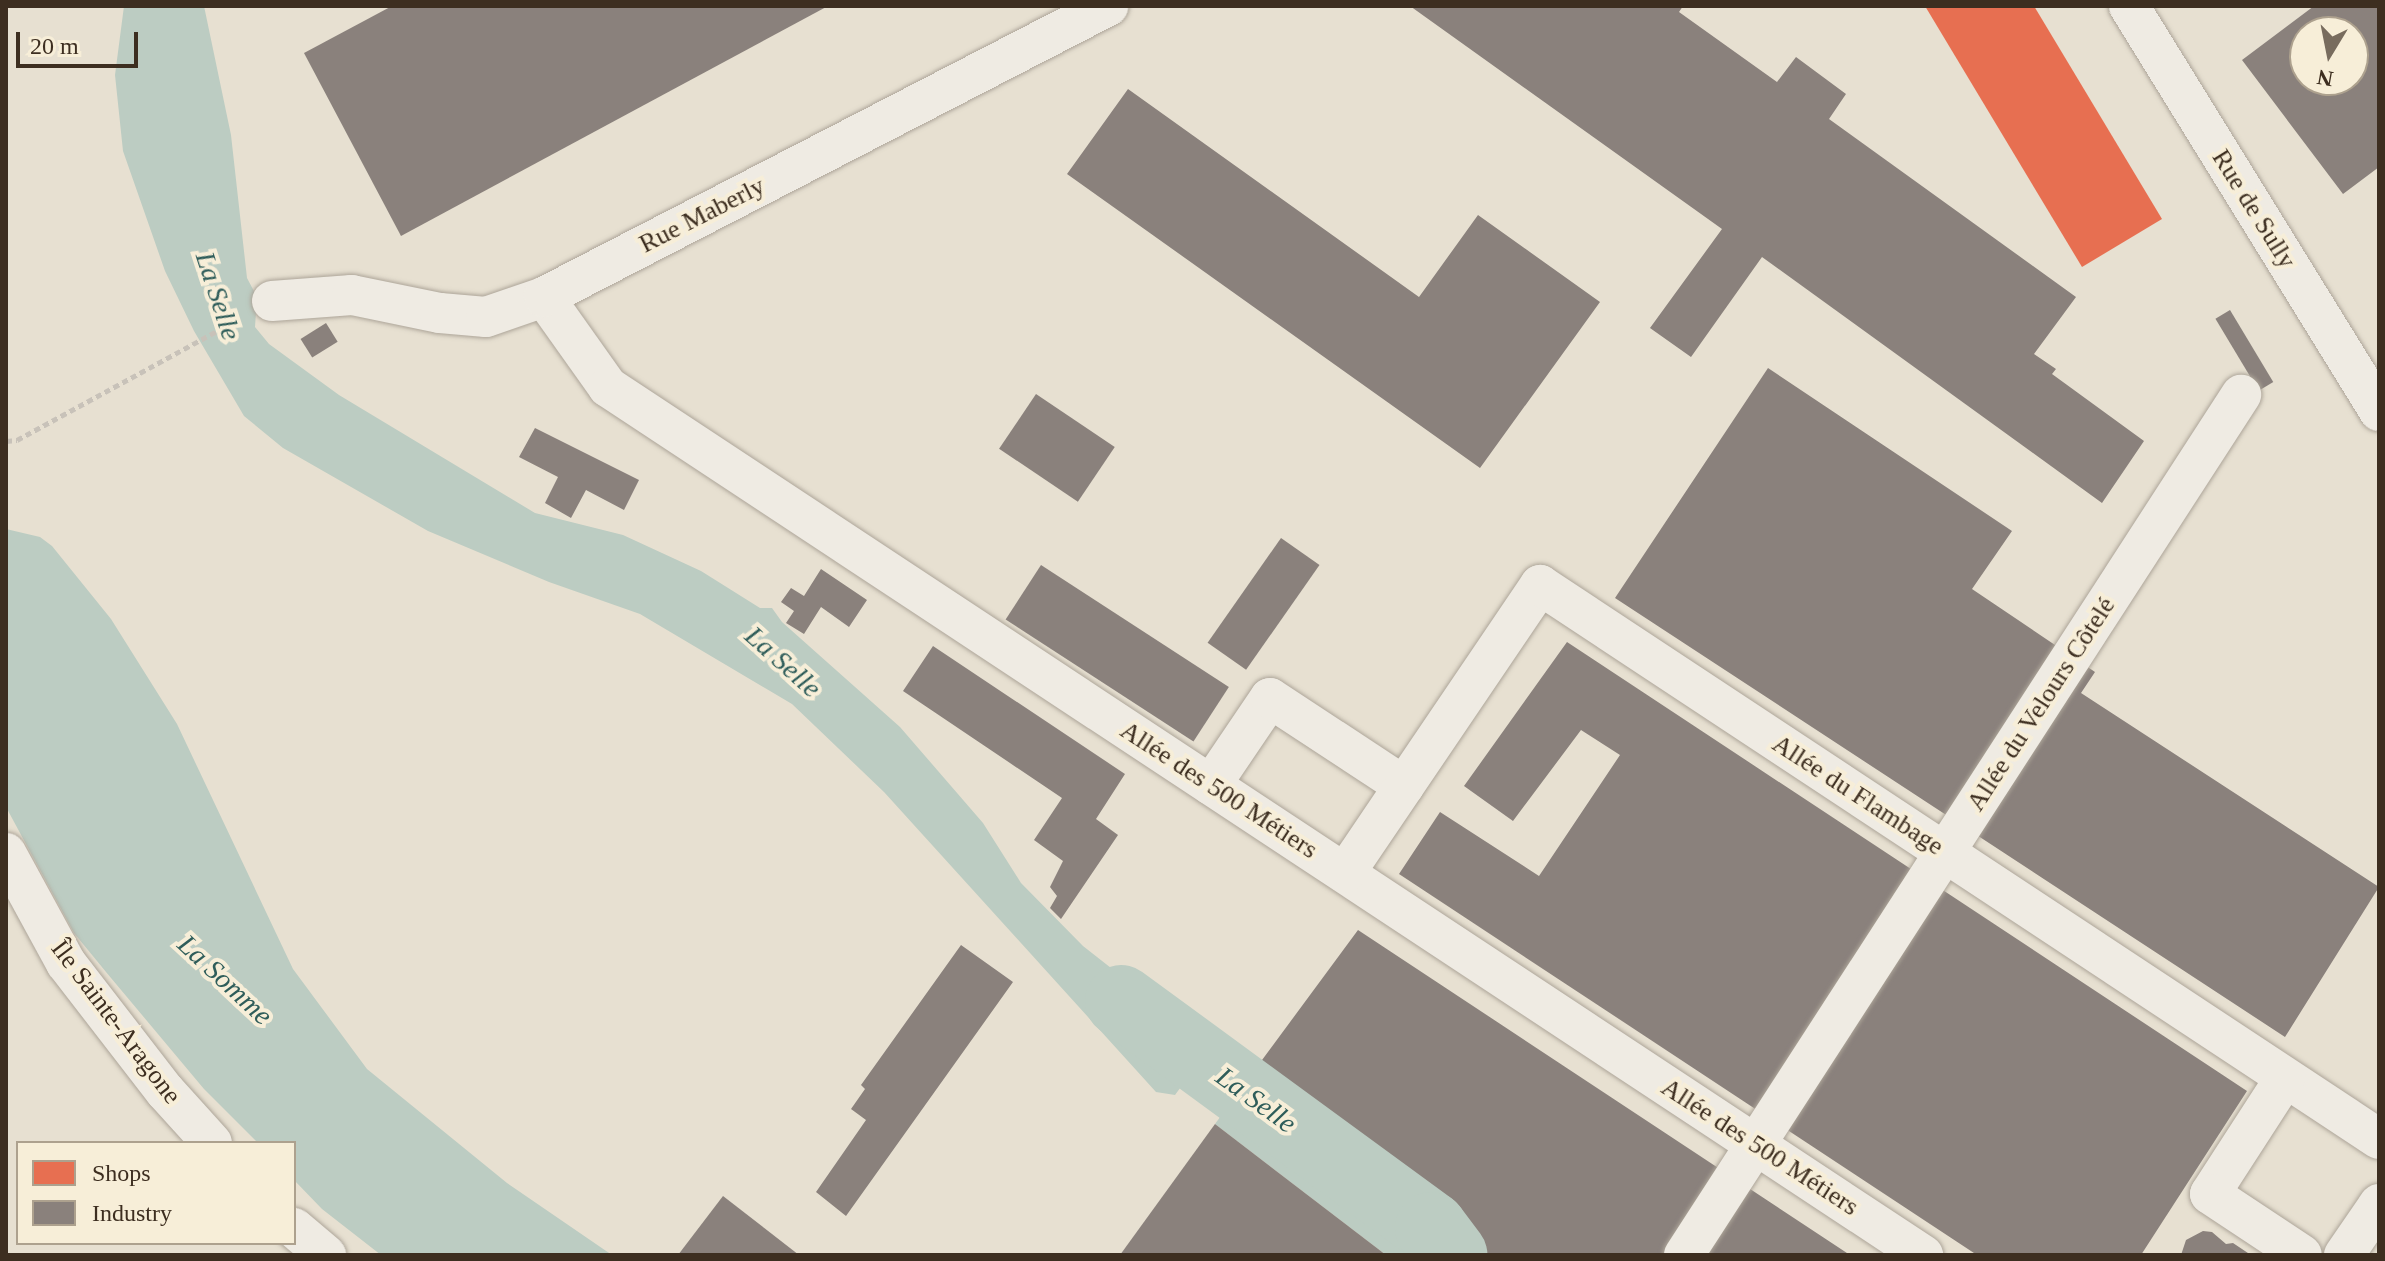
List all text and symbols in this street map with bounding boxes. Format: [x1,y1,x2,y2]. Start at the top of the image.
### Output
scale bar [20,16,142,66]
north arrow [2289,16,2369,96]
text: 20 m [30,33,79,59]
text: N [2315,64,2335,92]
street label: Rue de Sully [2205,144,2303,274]
street label: Rue Maberly [634,170,770,260]
water label: La Selle [188,248,248,344]
street label: Allée du Velours Côtelé [1960,591,2122,817]
water label: La Selle [738,619,828,705]
street label: Allée des 500 Métiers [1115,715,1323,865]
street label: Allée du Flambage [1767,728,1949,862]
water label: La Somme [171,928,279,1032]
street label: Île Sainte-Aragone [44,934,188,1110]
water label: La Selle [1209,1060,1303,1140]
street label: Allée des 500 Métiers [1656,1072,1864,1222]
legend [16,1141,296,1245]
text: Shops [92,1160,151,1186]
text: Industry [92,1200,172,1226]

